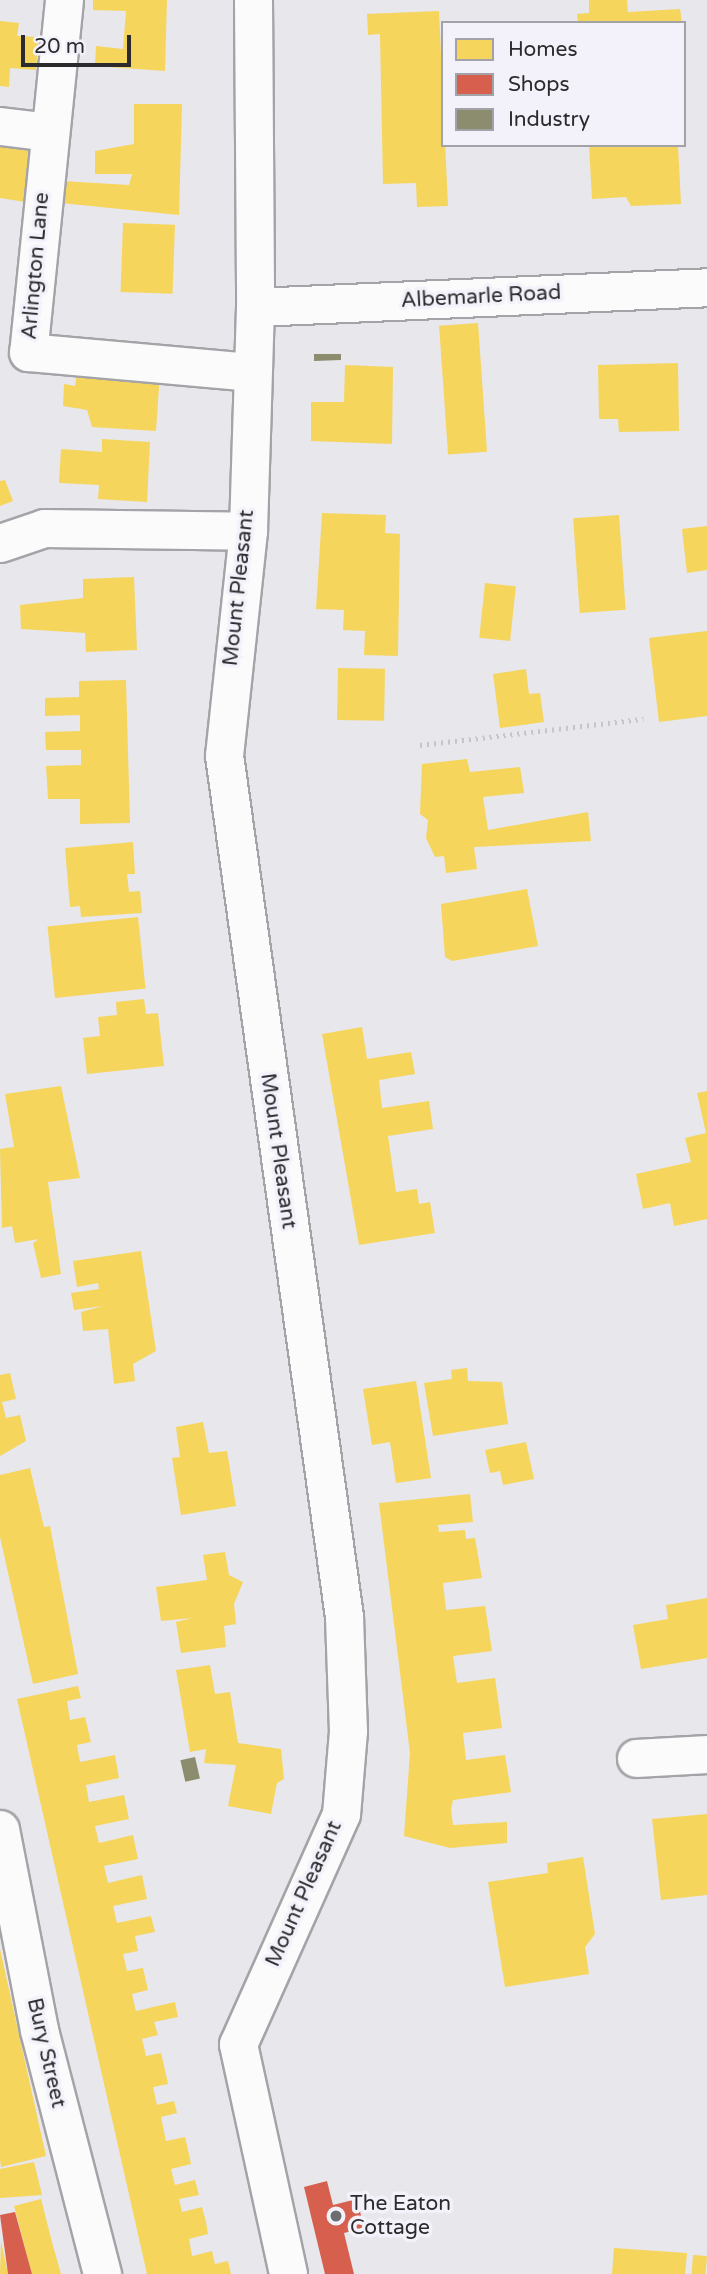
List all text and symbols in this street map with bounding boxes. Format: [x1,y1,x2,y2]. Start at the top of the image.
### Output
scale bar [24,21,135,65]
legend [441,21,686,147]
text: 20 m [34,34,85,59]
text: Homes [508,37,578,62]
text: Shops [508,72,570,97]
text: Industry [508,107,590,132]
street label: Arlington Lane [17,191,55,341]
street label: Albemarle Road [400,280,562,314]
street label: Mount Pleasant [218,509,260,667]
street label: Mount Pleasant [255,1072,301,1230]
street label: Mount Pleasant [261,1817,347,1971]
street label: Bury Street [21,1996,71,2110]
place label: The Eaton Cottage [350,2191,451,2241]
marker: The Eaton Cottage [328,2208,344,2224]

